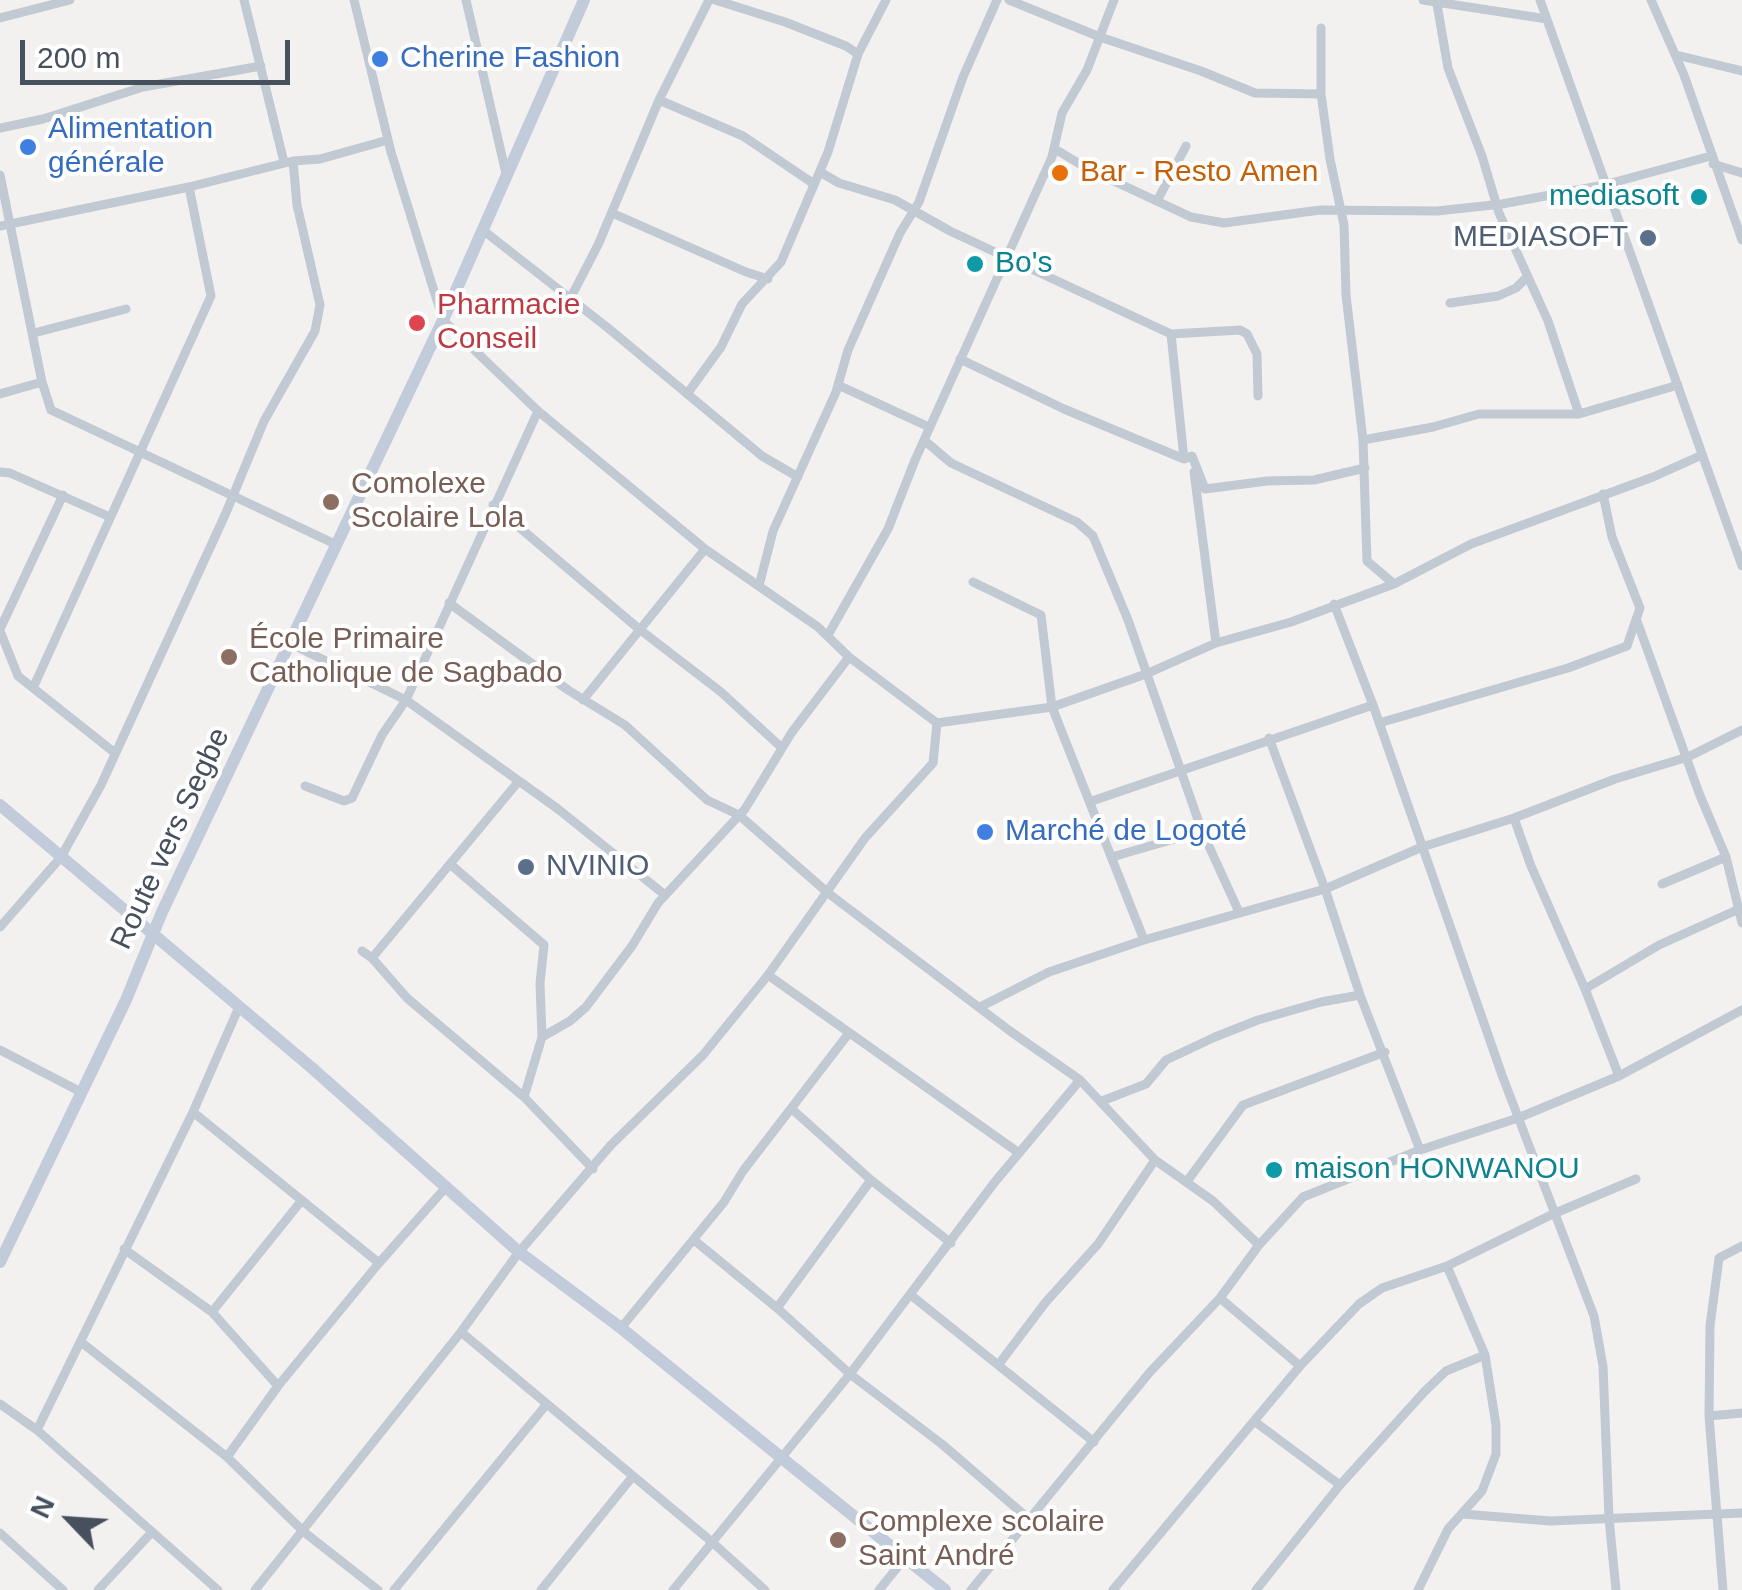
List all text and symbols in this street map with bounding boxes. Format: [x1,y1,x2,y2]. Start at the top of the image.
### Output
scale bar [25,20,295,82]
text: 200 m [37,41,120,74]
place label: Cherine Fashion [400,41,620,77]
marker: Cherine Fashion [369,48,391,70]
place label: Alimentation générale [48,112,213,182]
marker: Alimentation générale [17,136,39,158]
place label: Bar - Resto Amen [1080,155,1318,191]
marker: Bar - Resto Amen [1049,162,1071,184]
place label: mediasoft [1549,179,1679,215]
marker: mediasoft [1688,186,1710,208]
place label: MEDIASOFT [1453,220,1628,256]
marker: MEDIASOFT [1637,227,1659,249]
place label: Bo's [995,246,1052,282]
marker: Bo's [964,253,986,275]
place label: Pharmacie Conseil [437,288,580,358]
marker: Pharmacie Conseil [406,312,428,334]
place label: Comolexe Scolaire Lola [351,467,524,538]
marker: Comolexe Scolaire Lola [320,491,342,513]
place label: École Primaire Catholique de Sagbado [249,622,563,692]
marker: École Primaire Catholique de Sagbado [218,646,240,668]
street label: Route vers Segbe [104,723,238,955]
place label: Marché de Logoté [1005,814,1247,850]
marker: Marché de Logoté [974,821,996,843]
place label: NVINIO [546,849,649,885]
marker: NVINIO [515,856,537,878]
place label: maison HONWANOU [1294,1152,1580,1188]
marker: maison HONWANOU [1263,1159,1285,1181]
north arrow [20,1470,120,1570]
text: N [24,1491,61,1523]
place label: Complexe scolaire Saint André [858,1505,1105,1576]
marker: Complexe scolaire Saint André [827,1529,849,1551]

